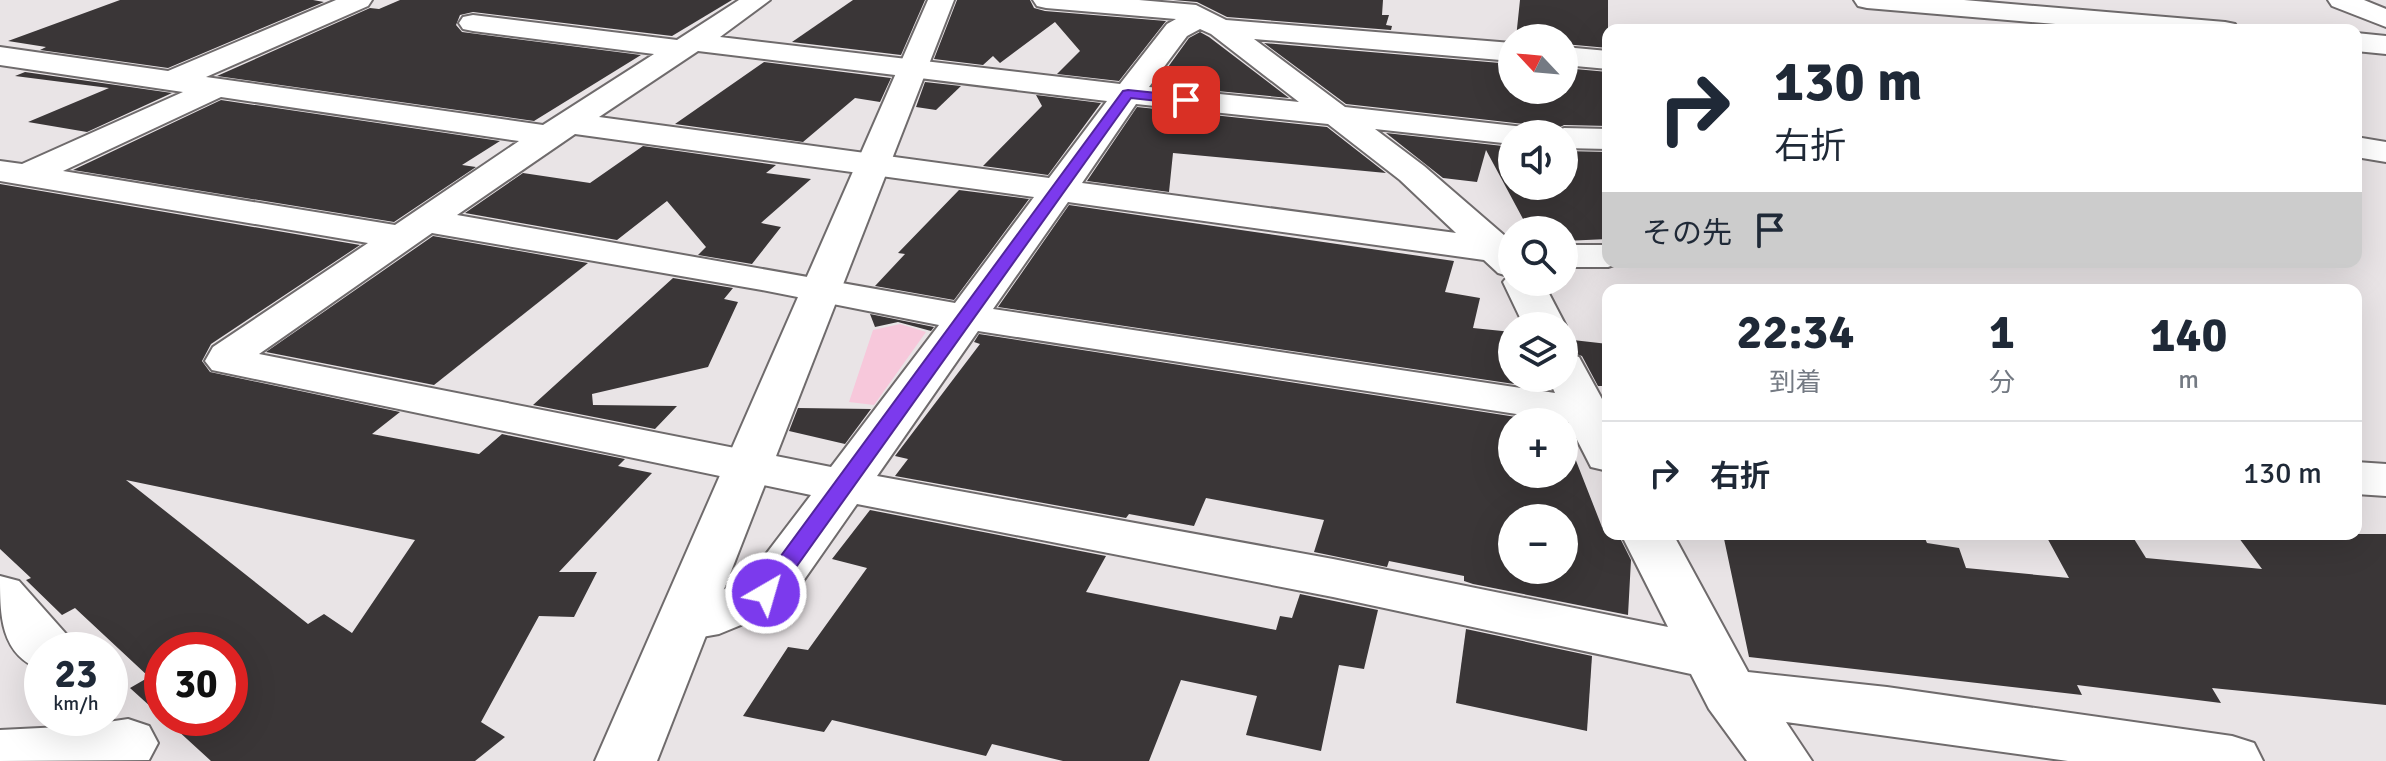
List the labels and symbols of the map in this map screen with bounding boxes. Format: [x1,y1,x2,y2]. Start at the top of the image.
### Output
north arrow [1498,24,1578,104]
pin [1152,66,1220,134]
position arrow [724,551,808,635]
speed limit sign: 30 [144,632,248,736]

